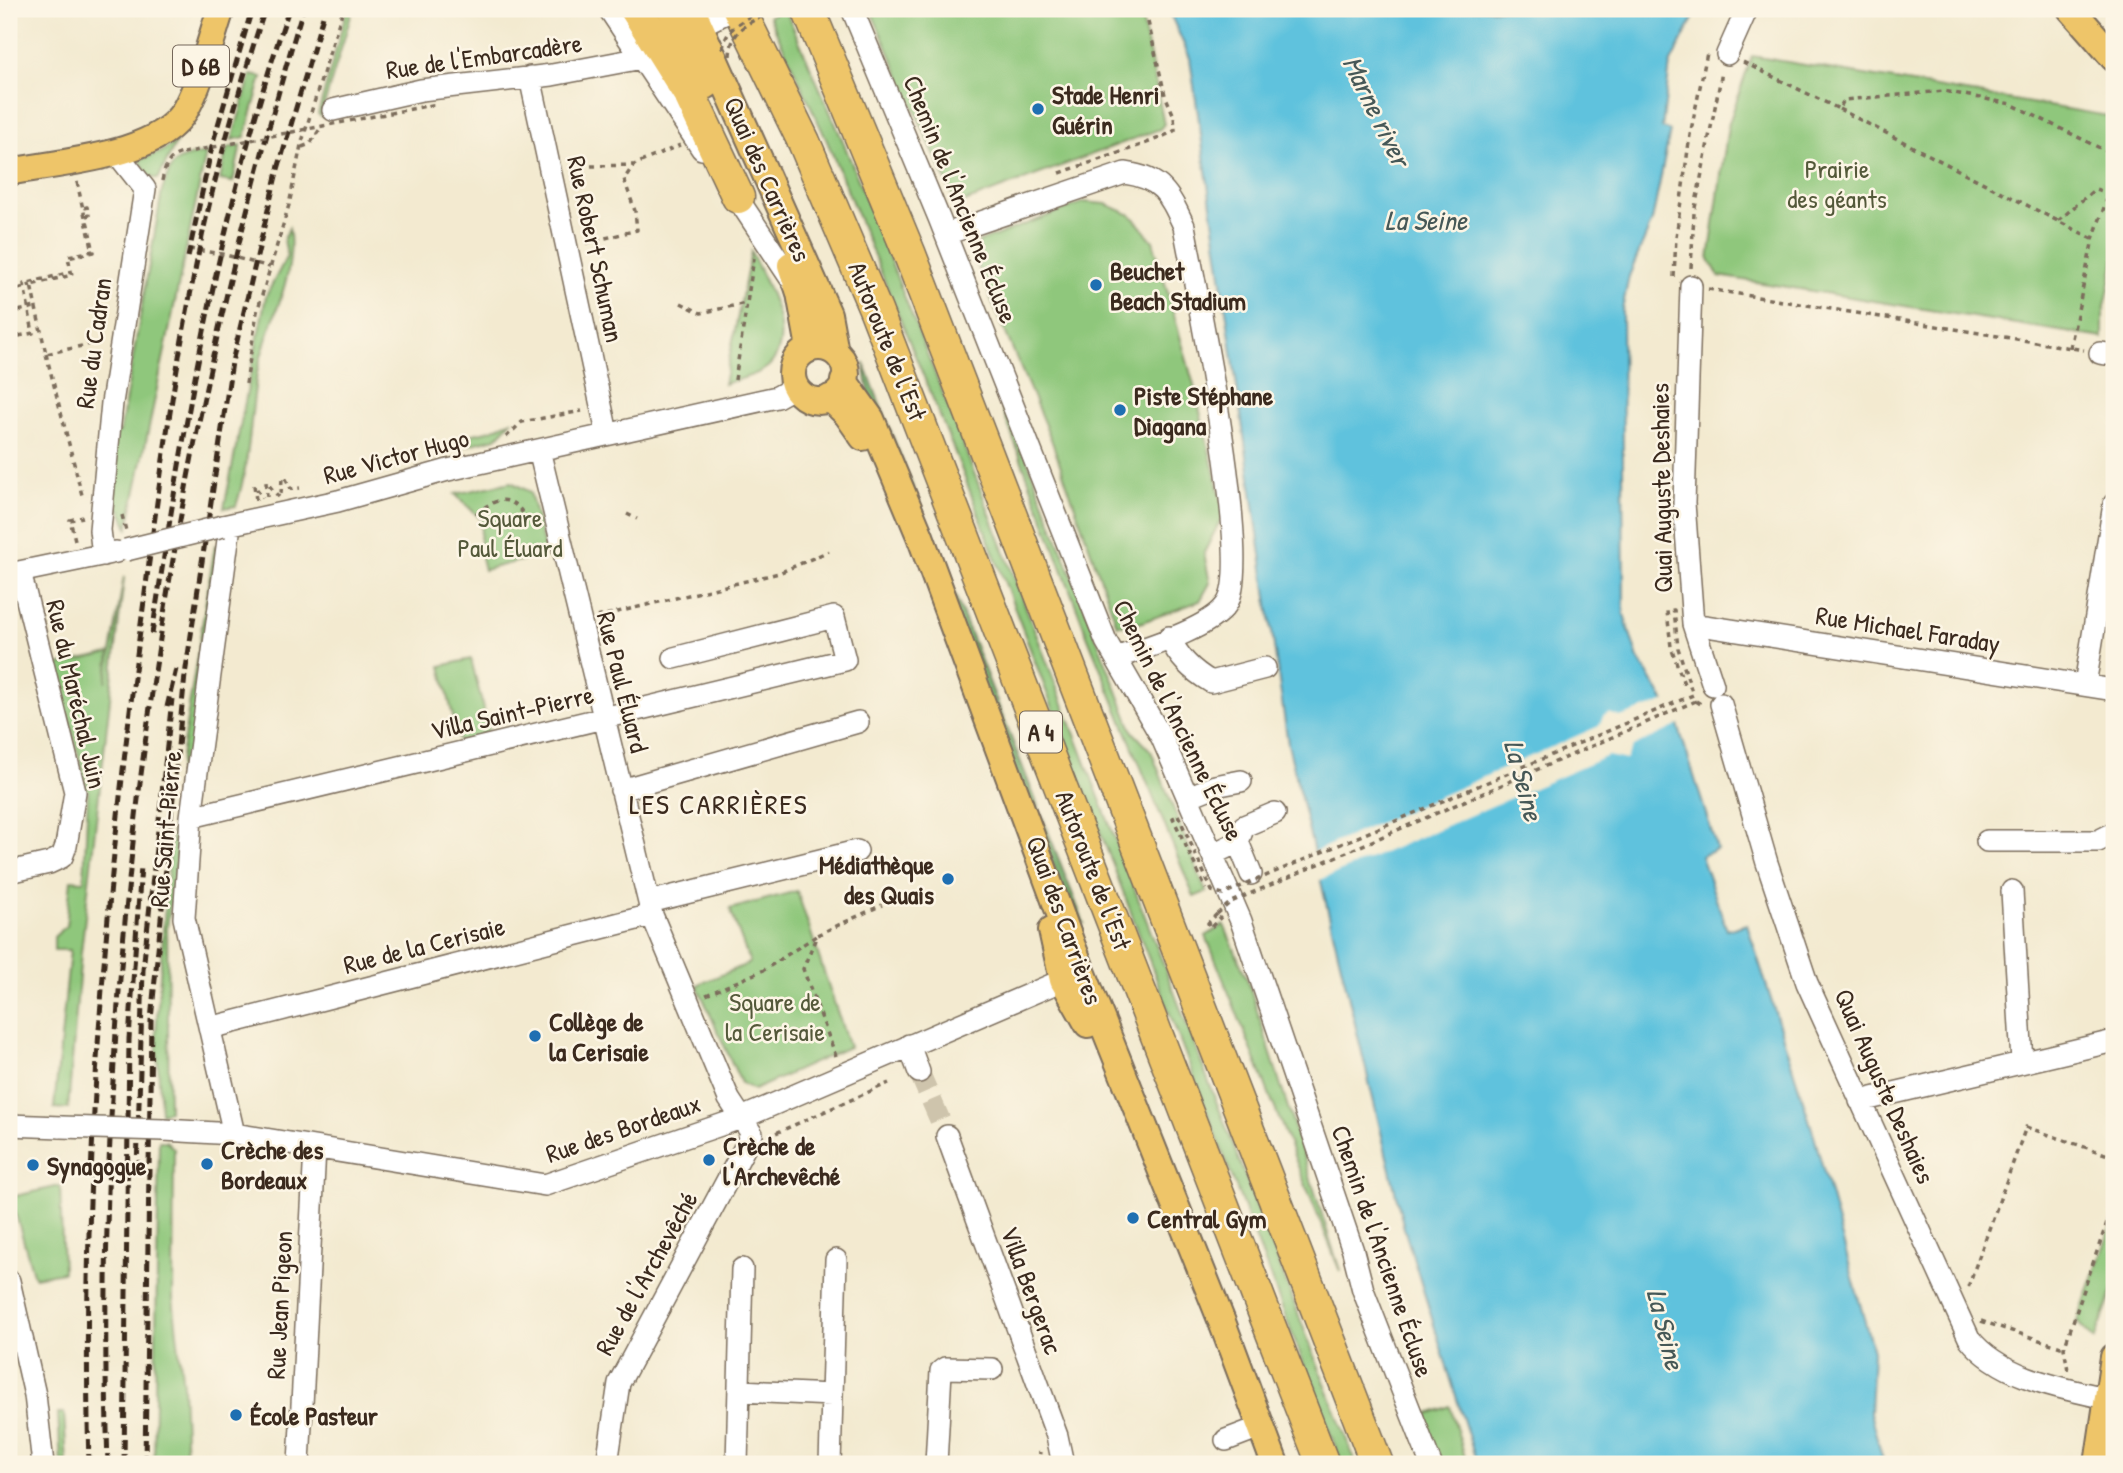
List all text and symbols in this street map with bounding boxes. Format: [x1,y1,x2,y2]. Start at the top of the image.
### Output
street label: Rue de l'Embarcadère [384,25,584,87]
road number: D 6B [173,46,229,86]
water label: Marne river [1334,49,1422,176]
street label: Chemin de l'Ancienne Écluse [895,70,1027,328]
place label: Stade Henri Guérin [1052,77,1160,142]
street label: Quai des Carrières [716,91,820,267]
marker: Stade Henri Guérin [1030,101,1046,117]
park label: Prairie des géants [1787,151,1887,216]
street label: Rue Robert Schuman [559,153,633,345]
water label: La Seine [1385,201,1469,239]
place label: Beuchet Beach Stadium [1110,253,1246,318]
street label: Autoroute de l’Est [840,256,936,427]
street label: Rue du Cadran [67,275,119,411]
marker: Beuchet Beach Stadium [1088,277,1104,293]
place label: Piste Stéphane Diagana [1134,378,1274,444]
street label: Quai Auguste Deshaies [1642,383,1680,593]
marker: Piste Stéphane Diagana [1112,402,1128,418]
street label: Rue Victor Hugo [319,420,473,492]
park label: Square Paul Éluard [457,500,563,565]
street label: Chemin de l'Ancienne Écluse [1105,594,1253,846]
street label: Rue du Maréchal Juin [38,596,116,792]
street label: Rue Michael Faraday [1814,597,2002,661]
street label: Rue Paul Éluard [589,608,657,756]
street label: Villa Saint-Pierre [427,676,597,748]
road number: A 4 [1020,712,1062,752]
water label: La Seine [1495,736,1553,826]
street label: Rue Saint-Pierre [141,749,189,909]
district label: LES CARRIÈRES [629,785,809,823]
street label: Autoroute de l’Est [1048,785,1141,956]
street label: Quai des Carrières [1018,831,1112,1009]
place label: Médiathèque des Quais [819,847,935,912]
marker: Médiathèque des Quais [940,871,956,887]
street label: Rue de la Cerisaie [340,908,508,982]
street label: Quai Auguste Deshaies [1826,983,1944,1189]
park label: Square de la Cerisaie [725,984,825,1049]
place label: Collège de la Cerisaie [549,1004,650,1069]
marker: Collège de la Cerisaie [527,1028,543,1044]
street label: Rue des Bordeaux [541,1085,705,1171]
street label: Chemin de l'Ancienne Écluse [1323,1120,1443,1382]
place label: Crèche de l'Archevêché [723,1128,841,1193]
place label: Crèche des Bordeaux [221,1132,323,1197]
place label: Synagogue [47,1148,147,1184]
marker: Crèche de l'Archevêché [701,1152,717,1168]
marker: Crèche des Bordeaux [199,1156,215,1172]
marker: Synagogue [25,1157,41,1173]
street label: Rue de l'Archevêché [586,1185,706,1361]
place label: Central Gym [1147,1201,1267,1237]
marker: Central Gym [1125,1210,1141,1226]
street label: Villa Bergerac [993,1221,1071,1359]
street label: Rue Jean Pigeon [258,1230,300,1380]
water label: La Seine [1638,1285,1695,1375]
place label: École Pasteur [250,1398,379,1433]
marker: École Pasteur [228,1407,244,1423]

